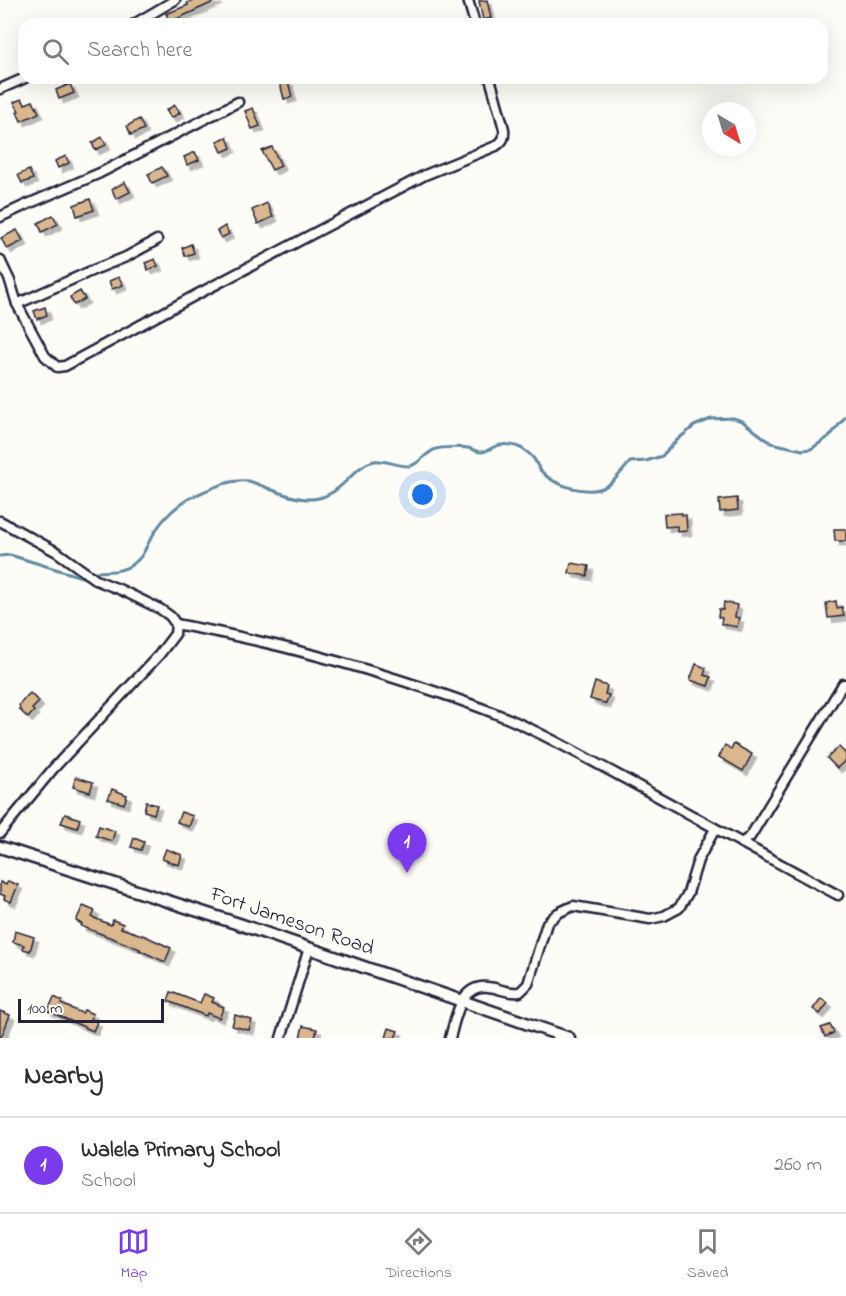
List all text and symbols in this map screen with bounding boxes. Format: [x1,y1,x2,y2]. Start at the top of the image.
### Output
search box [18,18,828,84]
icon: search [39,35,72,68]
text: Search here [87,35,192,67]
north arrow [702,102,756,156]
your location [408,480,437,509]
pin: 1 [388,824,426,873]
street label: Fort Jameson Road [205,880,378,964]
scale bar [18,996,164,1024]
text: 100 m [27,997,62,1021]
text: Nearby [24,1058,103,1096]
text: Walela Primary School [81,1135,281,1167]
text: 1 [40,1151,47,1180]
text: 260 m [774,1151,822,1180]
text: School [81,1167,136,1196]
tab: Map [117,1225,150,1285]
tab: Directions [385,1225,452,1285]
tab: Saved [687,1225,729,1285]

